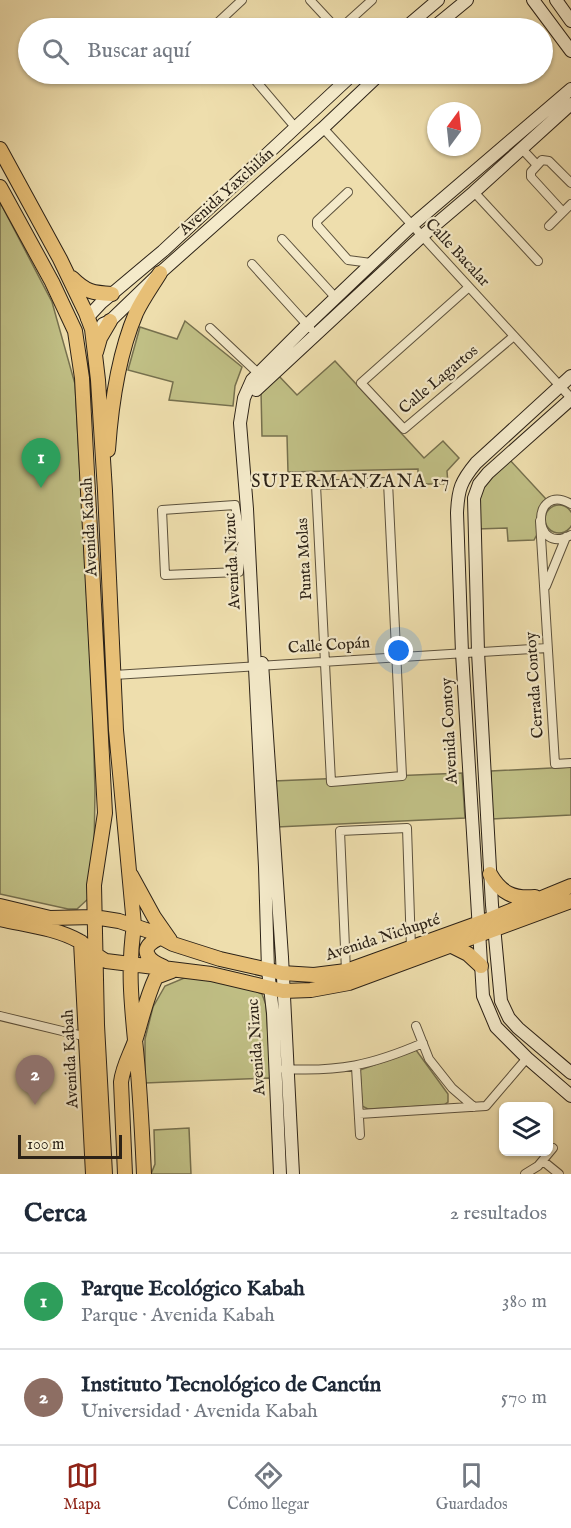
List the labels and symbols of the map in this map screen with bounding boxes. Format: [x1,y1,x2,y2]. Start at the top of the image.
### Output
north arrow [427,102,481,156]
street label: Avenida Yaxchilán [175,144,279,241]
street label: Calle Bacalar [420,215,494,291]
street label: Calle Lagartos [395,341,483,419]
pin: 1 [22,438,60,488]
district label: SUPERMANZANA 17 [251,471,451,494]
street label: Avenida Kabah [77,477,103,578]
street label: Avenida Nizuc [220,512,246,611]
street label: Punta Molas [293,517,317,601]
street label: Cerrada Contoy [521,631,549,739]
street label: Calle Copán [287,633,371,659]
your location [384,636,413,665]
street label: Avenida Contoy [437,677,463,786]
street label: Avenida Nichupté [322,910,443,966]
street label: Avenida Nizuc [244,998,270,1097]
street label: Avenida Kabah [58,1009,84,1110]
pin: 2 [15,1056,54,1105]
scale bar [18,1132,122,1160]

